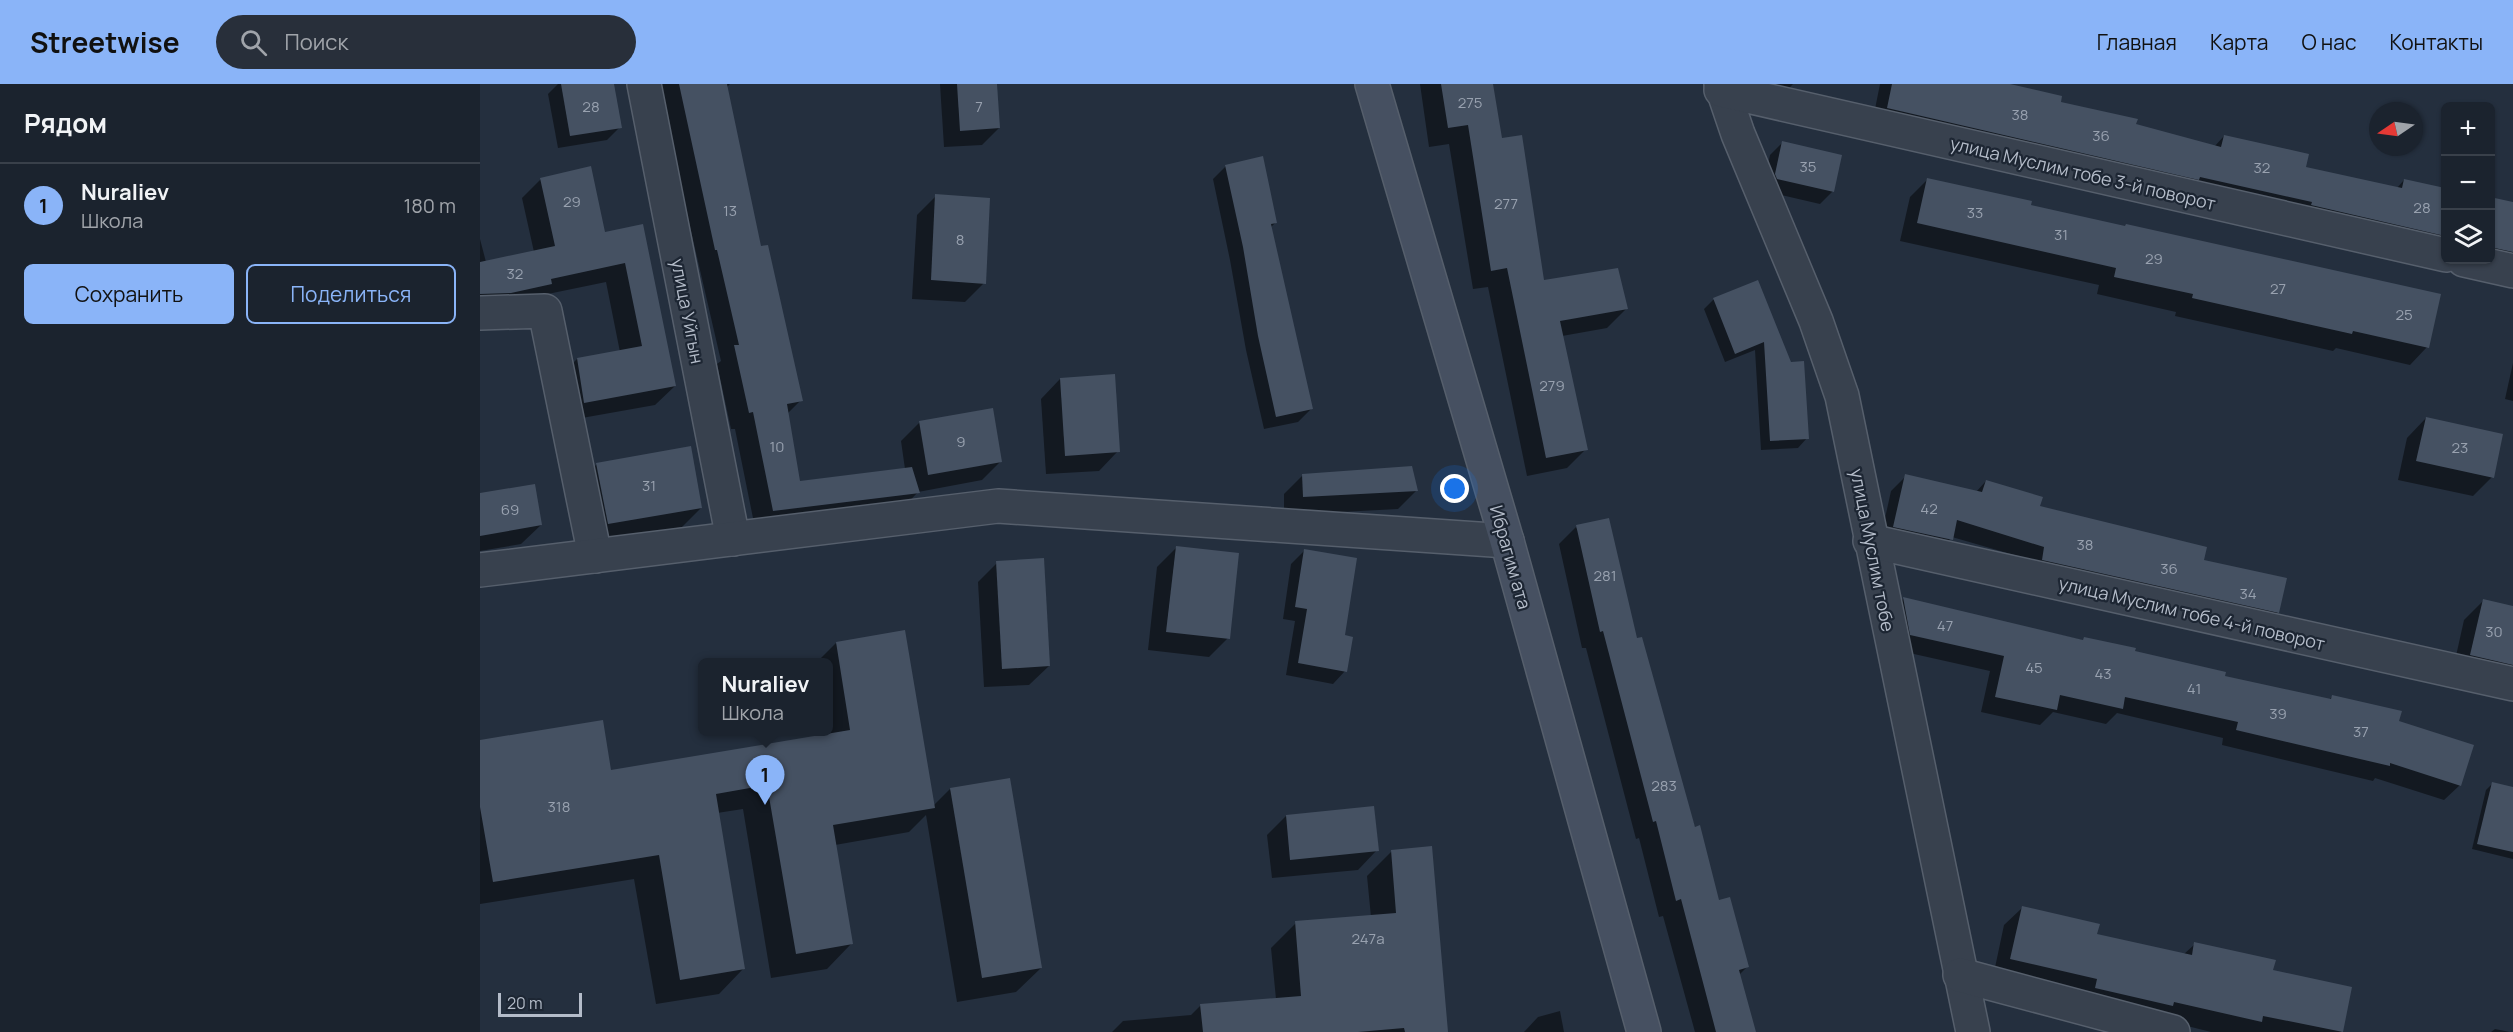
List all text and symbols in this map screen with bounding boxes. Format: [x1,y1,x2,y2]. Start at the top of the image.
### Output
search box [216,15,636,69]
text: Streetwise [30,23,180,61]
icon: search [237,26,270,59]
text: Поиск [285,27,348,57]
text: Главная [2097,28,2177,56]
text: Карта [2210,28,2268,56]
text: О нас [2301,28,2357,56]
text: Контакты [2390,28,2483,56]
house number: 275 [1458,92,1482,113]
house number: 28 [582,96,600,117]
house number: 7 [975,96,983,117]
north arrow [2369,102,2423,156]
map controls [2441,102,2495,264]
button: + [2441,102,2495,156]
house number: 38 [2011,104,2029,125]
text: Рядом [24,105,107,141]
house number: 36 [2092,125,2110,146]
street label: улица Муслим тобе 3-й поворот [1948,131,2218,215]
house number: 35 [1800,156,1816,177]
button: − [2441,156,2495,210]
house number: 32 [2254,157,2270,178]
text: Nuraliev [81,177,169,207]
house number: 29 [563,191,581,212]
text: 1 [39,192,48,219]
text: 180 m [403,192,456,219]
house number: 277 [1494,193,1518,214]
house number: 28 [2413,197,2431,218]
house number: 13 [723,200,737,221]
house number: 33 [1967,202,1983,223]
text: Школа [81,207,143,234]
button: layers [2441,210,2495,264]
house number: 31 [2054,224,2068,245]
house number: 8 [956,229,964,250]
house number: 29 [2145,248,2163,269]
street label: улица Уйгын [666,256,710,366]
house number: 32 [507,263,523,284]
button: Сохранить [24,264,234,324]
button: Поделиться [246,264,456,324]
house number: 27 [2270,278,2286,299]
house number: 25 [2395,304,2413,325]
house number: 279 [1539,375,1565,396]
house number: 9 [956,431,966,452]
house number: 10 [770,436,785,457]
house number: 23 [2452,437,2468,458]
street label: улица Муслим тобе [1845,466,1901,634]
your location [1440,474,1469,503]
house number: 31 [642,475,656,496]
house number: 42 [1920,498,1938,519]
house number: 69 [501,499,519,520]
street label: Ибрагим ата [1485,502,1537,612]
house number: 38 [2076,534,2094,555]
house number: 36 [2160,558,2178,579]
house number: 281 [1593,565,1617,586]
street label: улица Муслим тобе 4-й поворот [2056,571,2328,655]
house number: 34 [2239,583,2257,604]
house number: 47 [1937,615,1953,636]
house number: 30 [2485,621,2503,642]
house number: 45 [2025,657,2043,678]
popup [698,658,833,736]
house number: 43 [2094,663,2112,684]
text: Nuraliev [721,669,810,699]
house number: 41 [2187,678,2201,699]
text: Школа [721,699,784,726]
house number: 39 [2269,703,2287,724]
house number: 37 [2353,721,2369,742]
pin: 1 [746,756,784,805]
house number: 283 [1651,775,1677,796]
house number: 318 [548,796,570,817]
house number: 247а [1352,928,1384,949]
scale bar [498,990,582,1018]
text: 20 m [507,992,543,1014]

